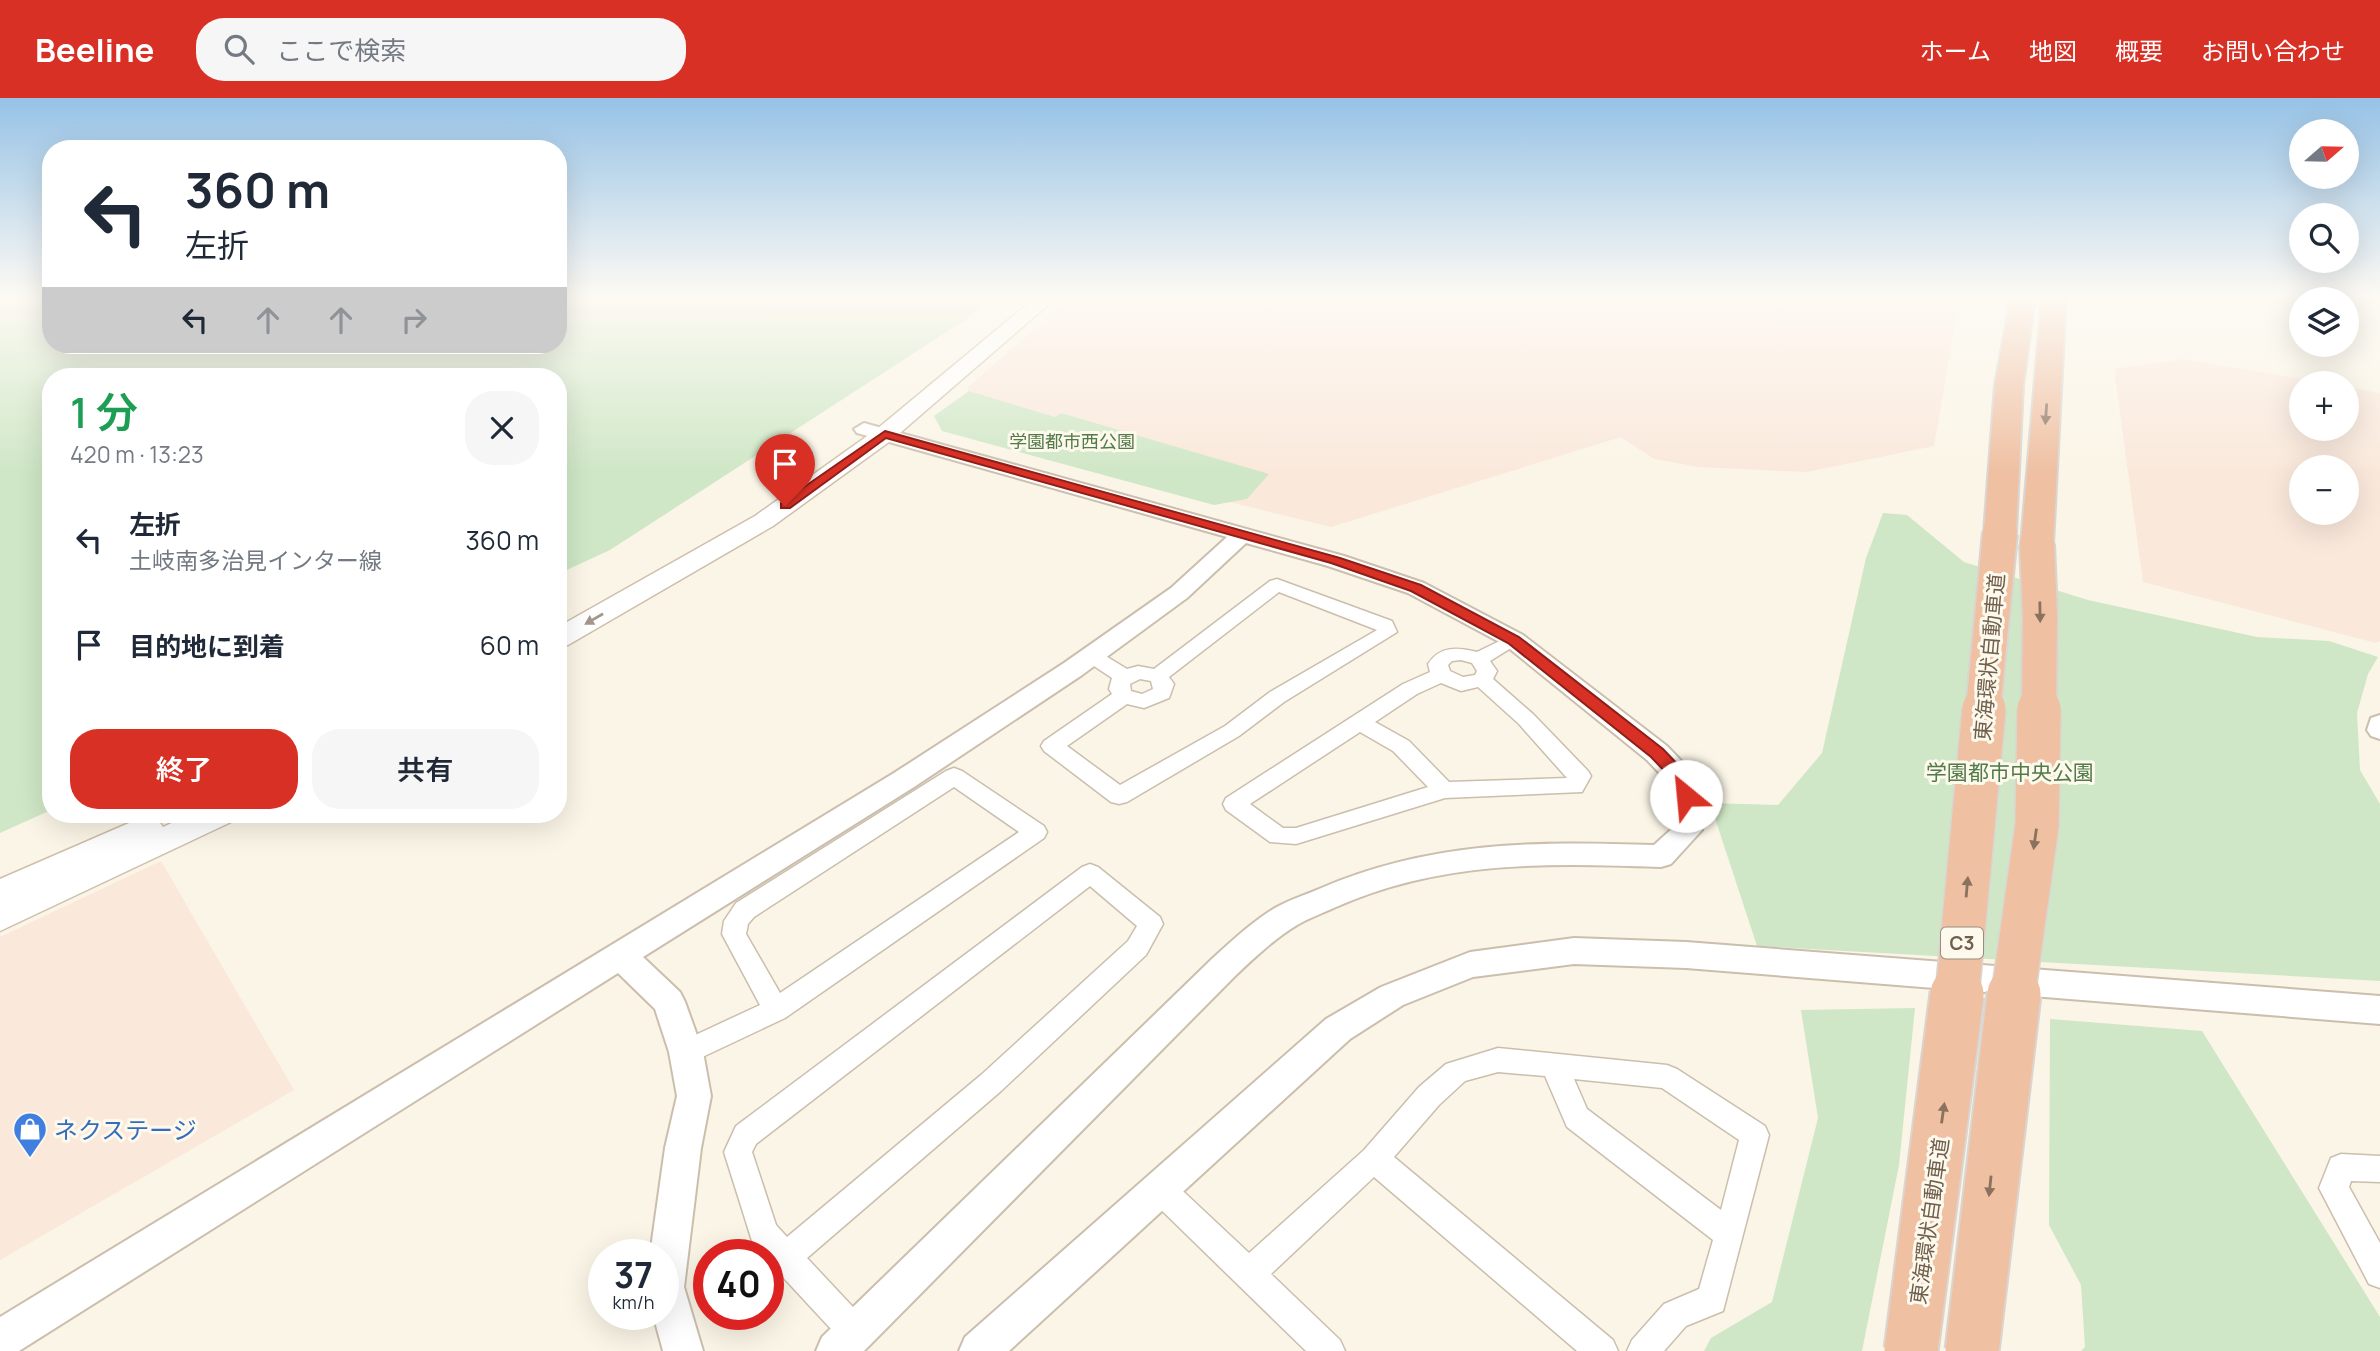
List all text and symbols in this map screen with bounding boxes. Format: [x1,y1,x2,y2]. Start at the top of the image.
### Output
search box [196,18,686,81]
text: Beeline [35,27,154,72]
icon: search [220,30,258,68]
text: ここで検索 [276,32,406,68]
text: ホーム [1920,34,1991,67]
text: 地図 [2029,34,2077,67]
text: 概要 [2115,34,2163,67]
text: お問い合わせ [2201,34,2345,67]
north arrow [2289,119,2359,189]
map controls [2289,119,2359,525]
text: 360 m [185,156,330,223]
icon: left [70,168,161,259]
button: search [2289,203,2359,273]
text: 左折 [185,223,249,267]
button: layers [2289,287,2359,357]
icon: left [176,301,214,339]
icon: ahead [249,301,287,339]
icon: ahead [322,301,360,339]
icon: right [395,301,433,339]
button: + [2289,371,2359,441]
text: 1 分 [70,383,138,441]
button: close [465,391,539,465]
one-way arrow [2040,403,2051,425]
park label: 学園都市西公園 [1009,429,1135,453]
pin [755,434,815,506]
text: 420 m · 13:23 [70,438,204,470]
icon: arrive [766,445,804,483]
button: − [2289,455,2359,525]
text: 左折 [129,506,181,542]
icon: left [70,521,108,559]
text: 360 m [465,522,539,558]
text: 土岐南多治見インター線 [129,544,382,576]
street label: 東海環状自動車道 [1968,572,2010,742]
one-way arrow [2034,601,2045,623]
one-way arrow [584,613,604,625]
icon: arrive [70,626,108,664]
text: 60 m [480,627,539,663]
text: 目的地に到着 [129,628,285,664]
button: 終了 [70,729,298,809]
button: 共有 [312,729,539,809]
park label: 学園都市中央公園 [1926,758,2094,786]
position arrow [1649,759,1723,833]
one-way arrow [2029,828,2040,850]
one-way arrow [1962,876,1973,898]
road number: C3 [1941,928,1983,958]
one-way arrow [1938,1102,1949,1124]
shop icon: ネクステージ [11,1110,49,1159]
place label: ネクステージ [54,1113,197,1146]
street label: 東海環状自動車道 [1903,1136,1955,1306]
one-way arrow [1985,1176,1996,1198]
speed limit sign: 40 [693,1239,784,1330]
text: 37 [614,1251,653,1299]
text: km/h [613,1290,654,1314]

